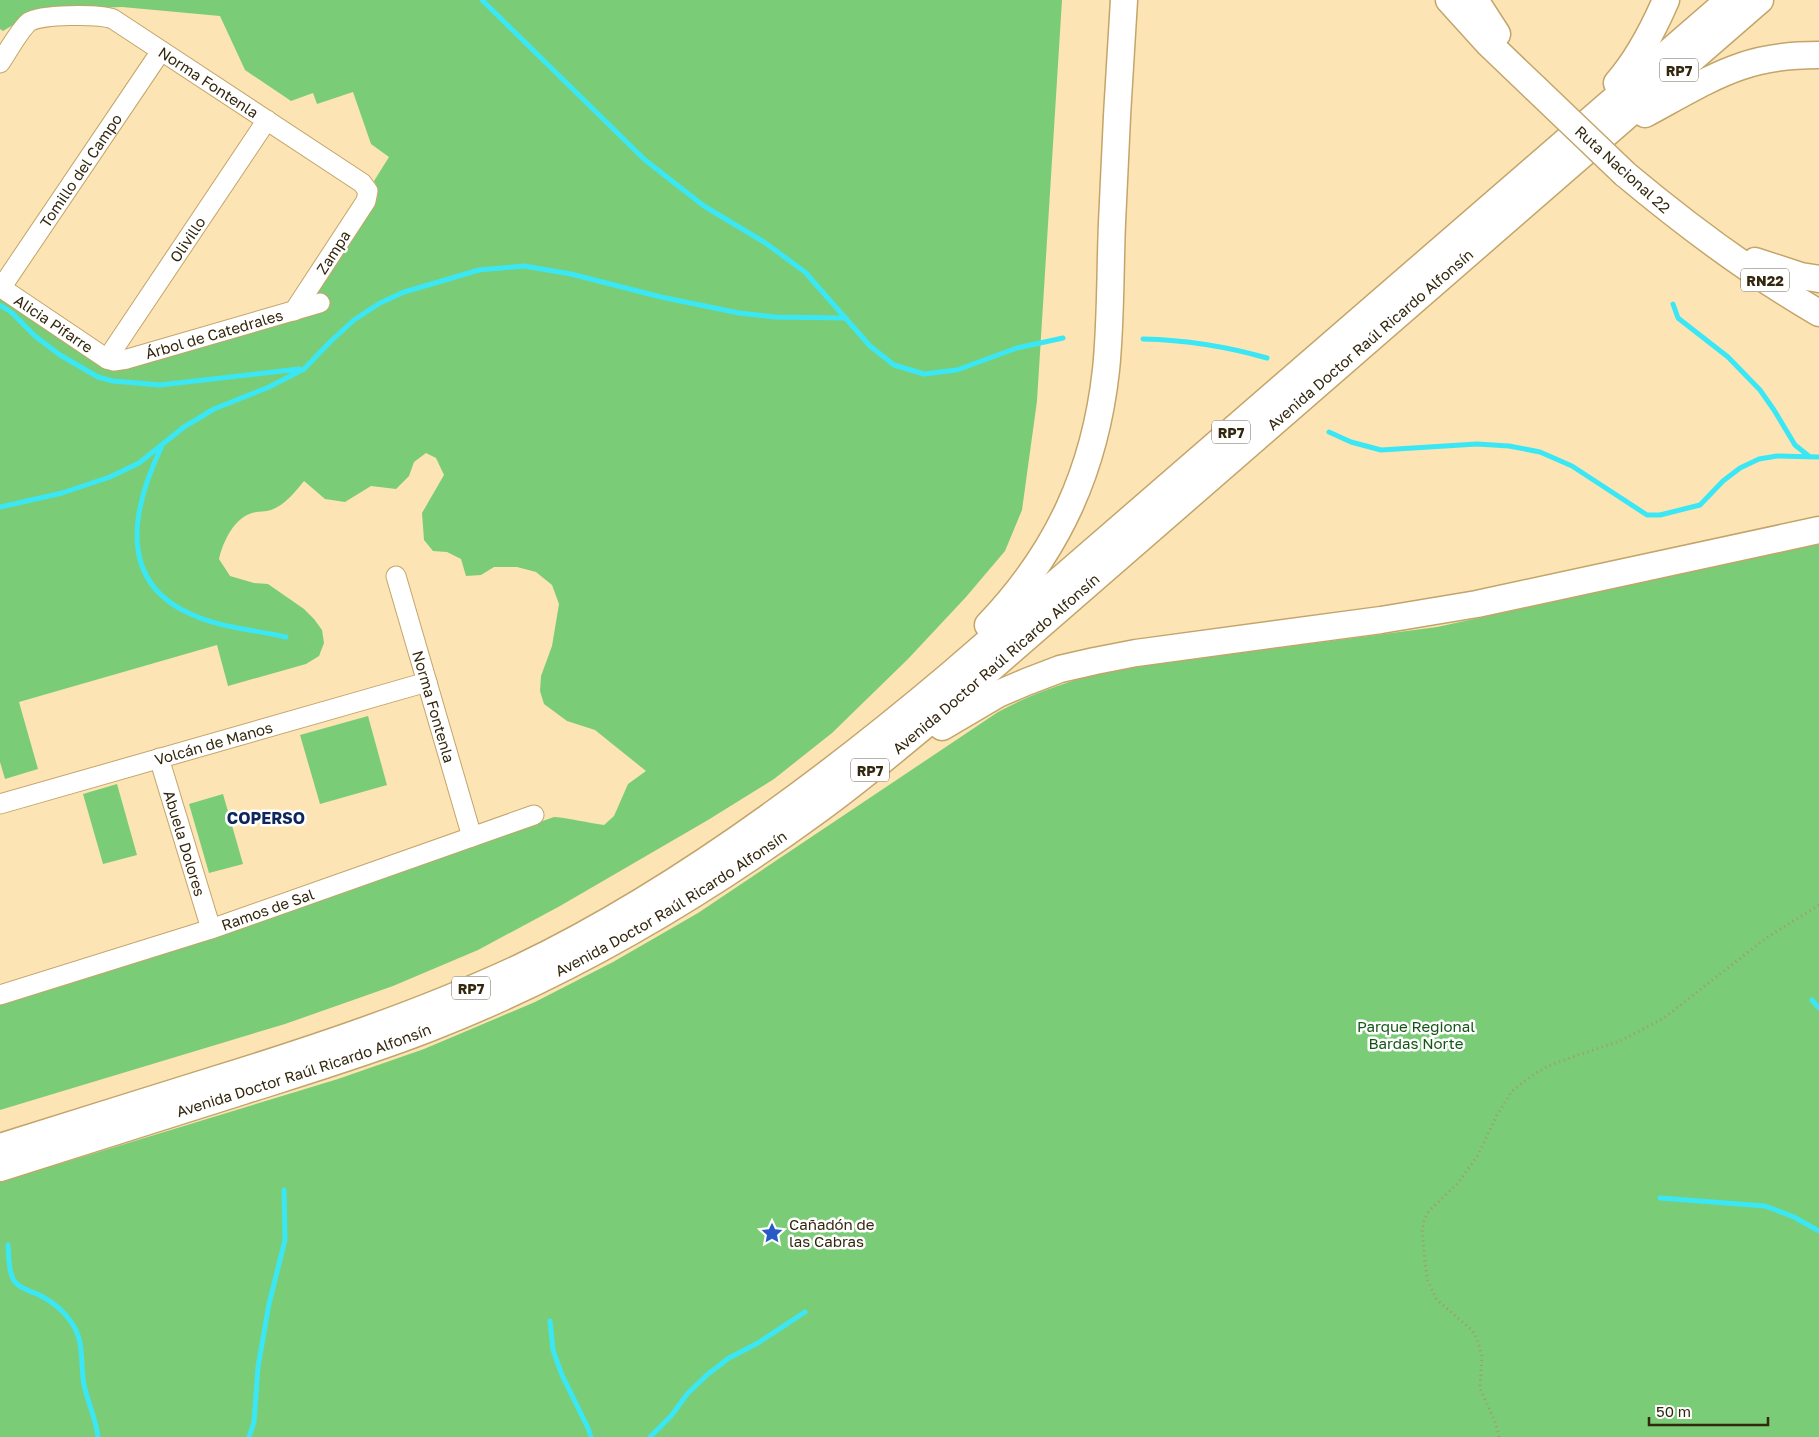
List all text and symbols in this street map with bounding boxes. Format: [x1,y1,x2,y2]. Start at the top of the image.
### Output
street label: Norma Fontenla [155,43,262,121]
road number: RP7 [1660,58,1698,82]
street label: Tomillo del Campo [36,110,125,231]
street label: Ruta Nacional 22 [1572,122,1674,216]
street label: Olivillo [165,213,209,265]
street label: Zampa [312,227,354,277]
street label: Avenida Doctor Raúl Ricardo Alfonsín [1263,245,1476,434]
road number: RN22 [1741,268,1789,292]
street label: Alicia Pifarre [11,290,97,356]
street label: Árbol de Catedrales [143,305,285,362]
road number: RP7 [1212,421,1250,444]
street label: Avenida Doctor Raúl Ricardo Alfonsín [889,569,1103,757]
street label: Norma Fontenla [409,648,459,765]
street label: Volcán de Manos [152,718,275,768]
road number: RP7 [851,758,889,782]
street label: Abuela Dolores [160,788,209,898]
district label: COPERSO [227,808,305,828]
street label: Avenida Doctor Raúl Ricardo Alfonsín [552,827,790,980]
street label: Ramos de Sal [219,884,316,934]
road number: RP7 [452,976,490,1000]
park label: Parque Regional Bardas Norte [1357,1017,1475,1052]
street label: Avenida Doctor Raúl Ricardo Alfonsín [174,1020,433,1120]
place label: Cañadón de las Cabras [789,1215,875,1250]
place icon: Cañadón de las Cabras [759,1220,785,1246]
scale bar [1649,1394,1768,1426]
text: 50 m [1656,1402,1691,1420]

